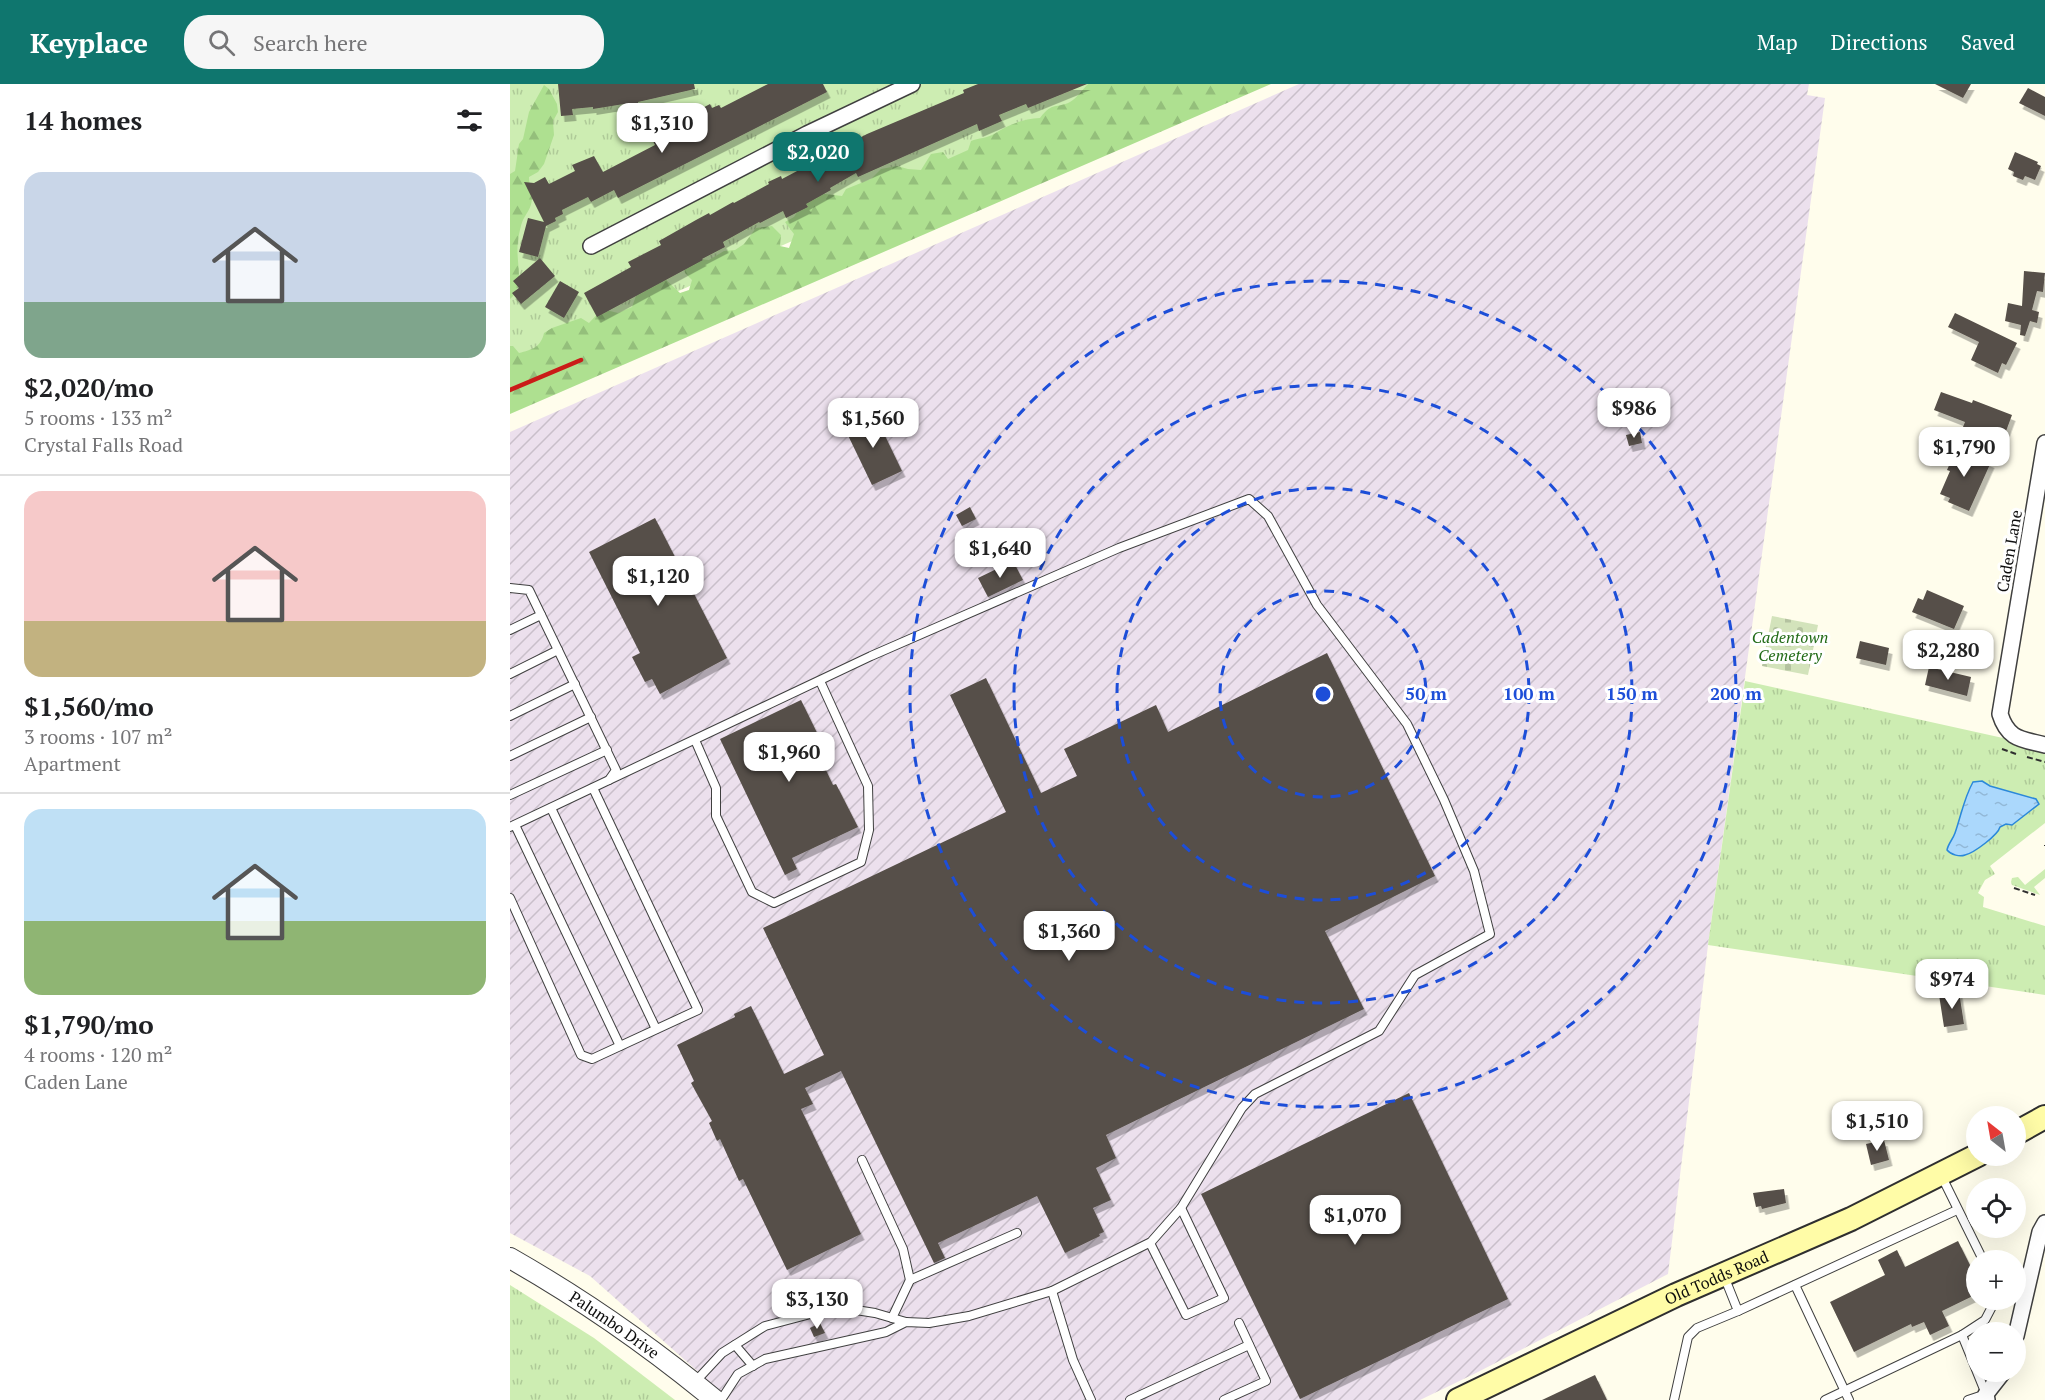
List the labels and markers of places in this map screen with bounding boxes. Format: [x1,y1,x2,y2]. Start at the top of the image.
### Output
pin: $1,310 [613,103,711,154]
pin: $2,020 [769,132,867,183]
pin: $986 [1598,388,1670,439]
pin: $1,560 [824,398,922,449]
pin: $1,790 [1915,427,2013,478]
pin: $1,640 [951,528,1049,579]
pin: $1,120 [609,556,707,607]
pin: $2,280 [1899,630,1997,681]
centre of rings [1313,684,1333,704]
pin: $1,960 [740,732,838,783]
pin: $1,360 [1020,911,1118,962]
pin: $974 [1916,959,1988,1010]
pin: $1,510 [1828,1101,1926,1152]
pin: $1,070 [1306,1195,1404,1246]
pin: $3,130 [768,1279,866,1330]

